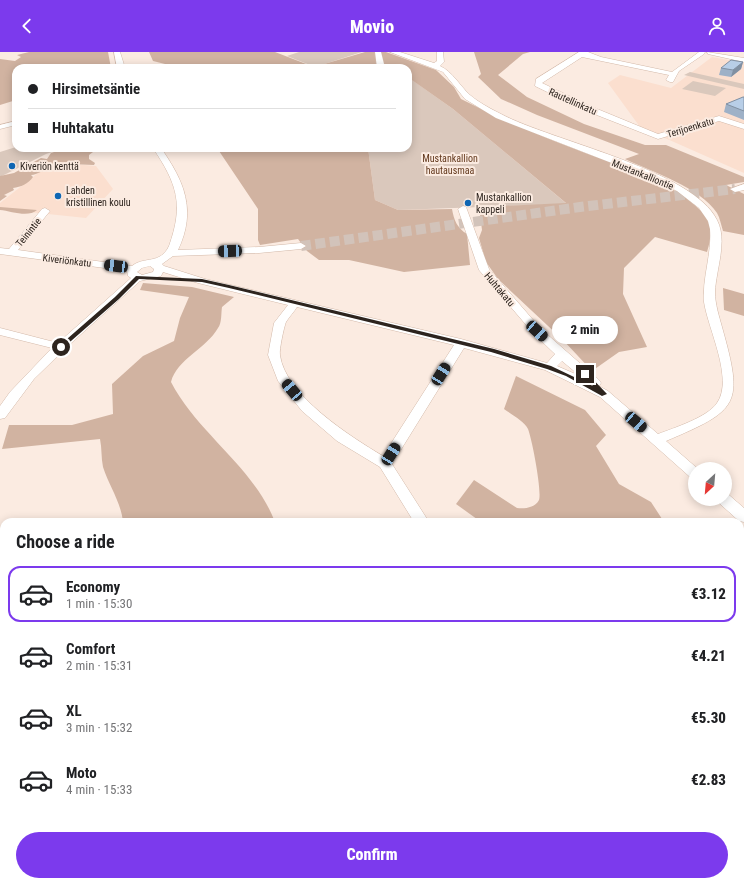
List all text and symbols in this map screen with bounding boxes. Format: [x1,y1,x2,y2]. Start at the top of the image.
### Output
icon: back [16,15,38,37]
icon: person [706,15,728,37]
text: Movio [350,16,394,37]
text: Hirsimetsäntie [52,80,140,98]
street label: Rautellinkatu [547,86,599,117]
street label: Terijoenkatu [665,115,715,140]
text: Huhtakatu [52,119,114,137]
park label: Mustankallion hautausmaa [422,153,478,176]
street label: Mustankalliontie [610,157,676,192]
marker: Kiveriön kenttä [7,161,17,171]
place label: Kiveriön kenttä [20,161,79,172]
place label: Lahden kristillinen koulu [66,185,131,208]
marker: Lahden kristillinen koulu [53,191,63,201]
place label: Mustankallion kappeli [476,192,532,215]
marker: Mustankallion kappeli [463,198,473,208]
street label: Teinintie [14,216,43,249]
car [218,245,242,257]
street label: Kiveriönkatu [42,252,92,269]
car [103,259,129,273]
street label: Huhtakatu [482,270,517,309]
callout: 2 min [552,316,618,344]
car [524,319,550,343]
text: 2 min [571,322,599,337]
route start [52,338,70,356]
car [430,361,452,387]
route end [576,365,594,383]
car [280,377,304,403]
car [623,410,649,434]
car [380,441,402,467]
north arrow [688,462,732,506]
map controls [688,462,732,506]
text: Choose a ride [16,531,115,552]
icon: car [18,576,54,612]
text: Economy [66,578,120,596]
text: €3.12 [691,585,726,603]
text: 1 min · 15:30 [66,596,132,611]
icon: car [18,638,54,674]
text: Comfort [66,640,115,658]
text: €4.21 [691,647,726,665]
text: 2 min · 15:31 [66,658,132,673]
icon: car [18,700,54,736]
text: XL [66,702,82,720]
text: €5.30 [691,709,726,727]
text: 3 min · 15:32 [66,720,132,735]
icon: car [18,762,54,798]
text: Moto [66,764,97,782]
text: €2.83 [691,771,726,789]
text: 4 min · 15:33 [66,782,132,797]
button: Confirm [16,832,728,878]

